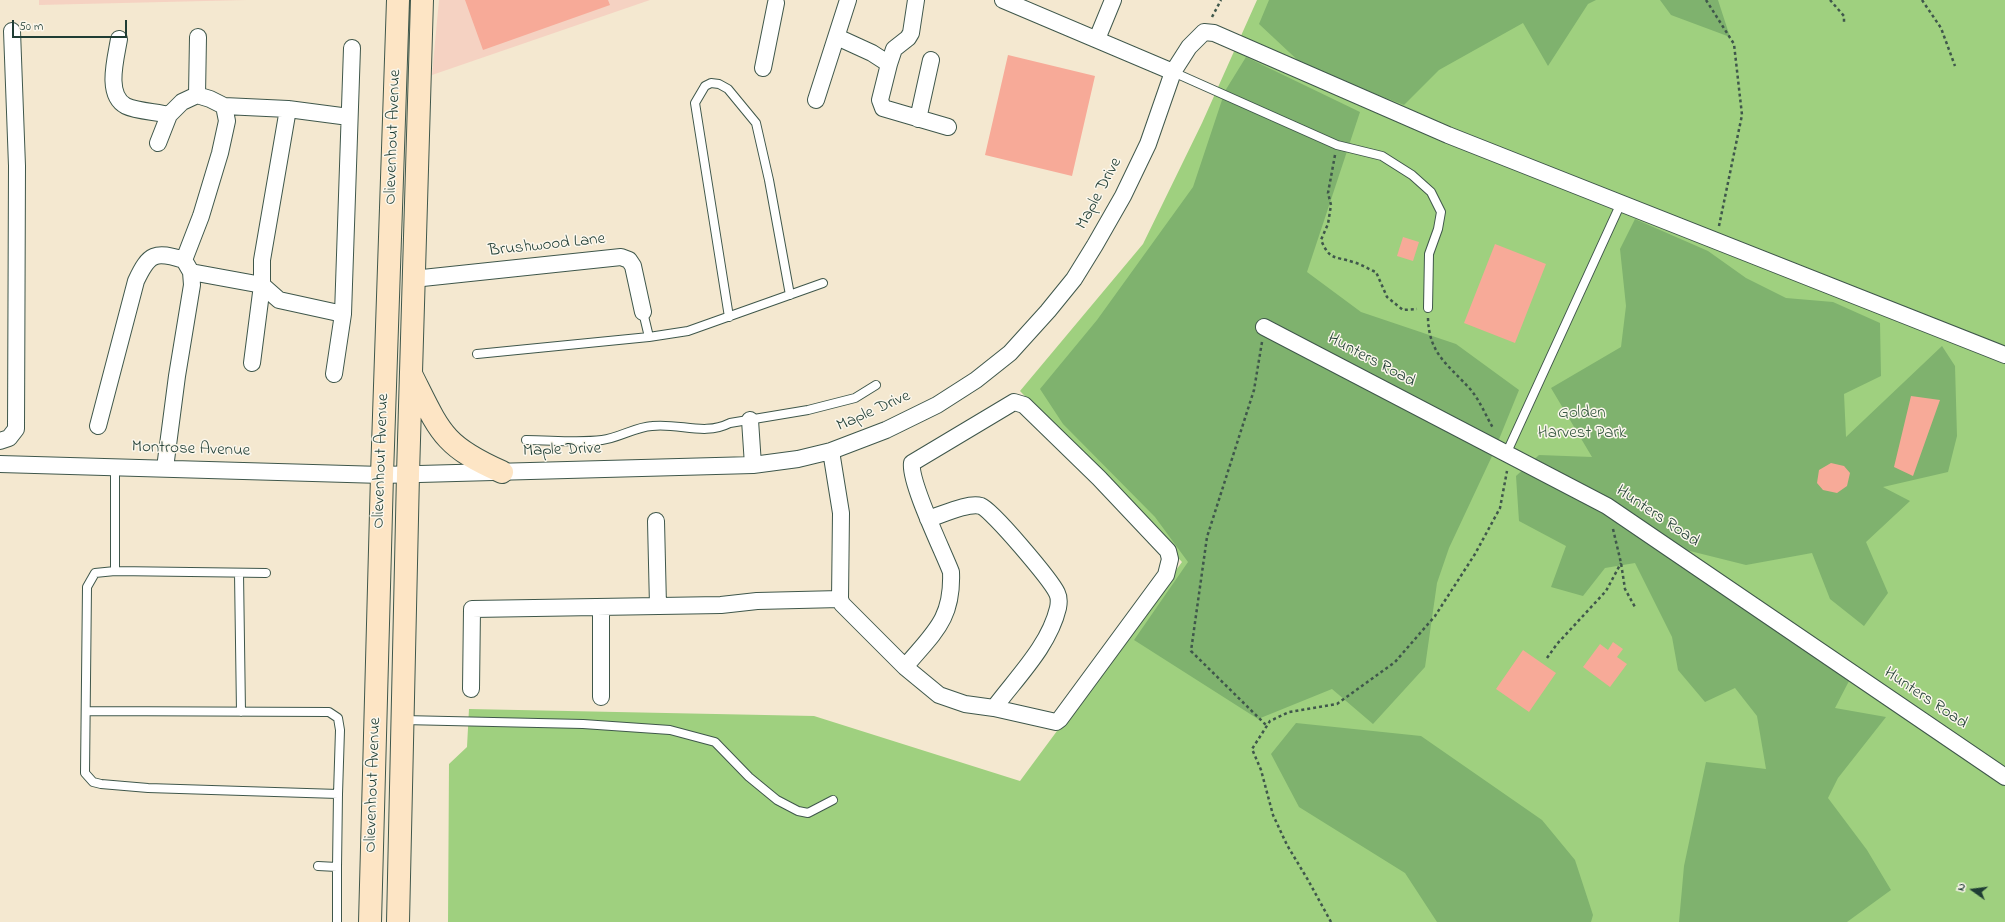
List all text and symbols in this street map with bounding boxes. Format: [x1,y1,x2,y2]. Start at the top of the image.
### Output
scale bar [14,12,129,38]
text: 50 m [19,18,43,36]
street label: Olievenhout Avenue [381,69,407,205]
street label: Maple Drive [1073,155,1127,233]
street label: Brushwood Lane [488,230,606,262]
street label: Hunters Road [1324,329,1418,393]
street label: Maple Drive [834,387,914,437]
street label: Olievenhout Avenue [369,393,395,529]
park label: Golden Harvest Park [1538,404,1626,444]
street label: Montrose Avenue [131,438,251,462]
street label: Maple Drive [522,439,602,463]
street label: Hunters Road [1611,482,1703,552]
street label: Hunters Road [1879,664,1971,734]
street label: Olievenhout Avenue [361,717,387,853]
north arrow [1953,870,1993,910]
text: N [1953,882,1970,893]

